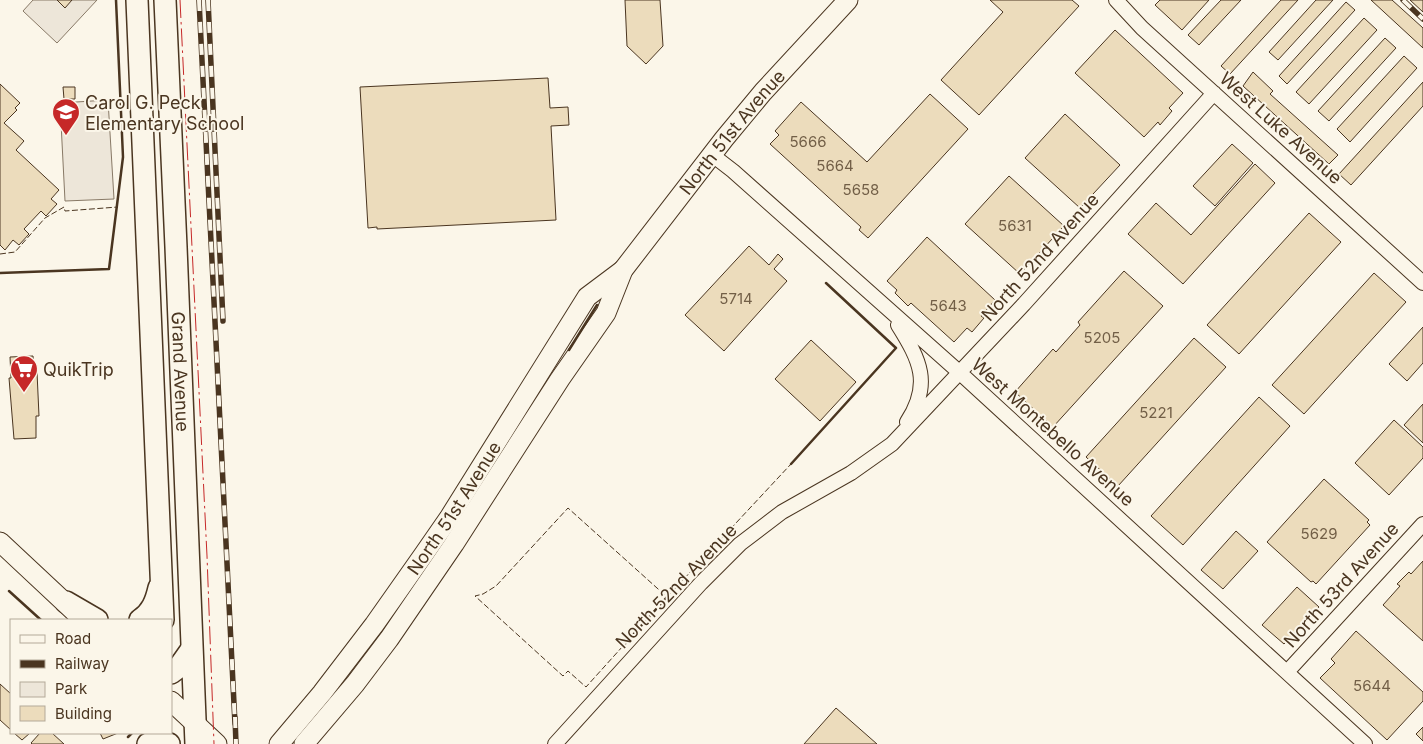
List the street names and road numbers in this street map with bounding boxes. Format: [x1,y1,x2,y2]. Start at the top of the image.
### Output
street label: North 51st Avenue [675,65,789,198]
street label: West Luke Avenue [1216,68,1346,188]
street label: North 52nd Avenue [977,189,1103,325]
street label: Grand Avenue [168,311,194,432]
street label: West Montebello Avenue [968,354,1138,510]
street label: North 51st Avenue [402,437,505,579]
street label: North 53rd Avenue [1279,518,1403,652]
street label: North 52nd Avenue [611,519,741,653]

